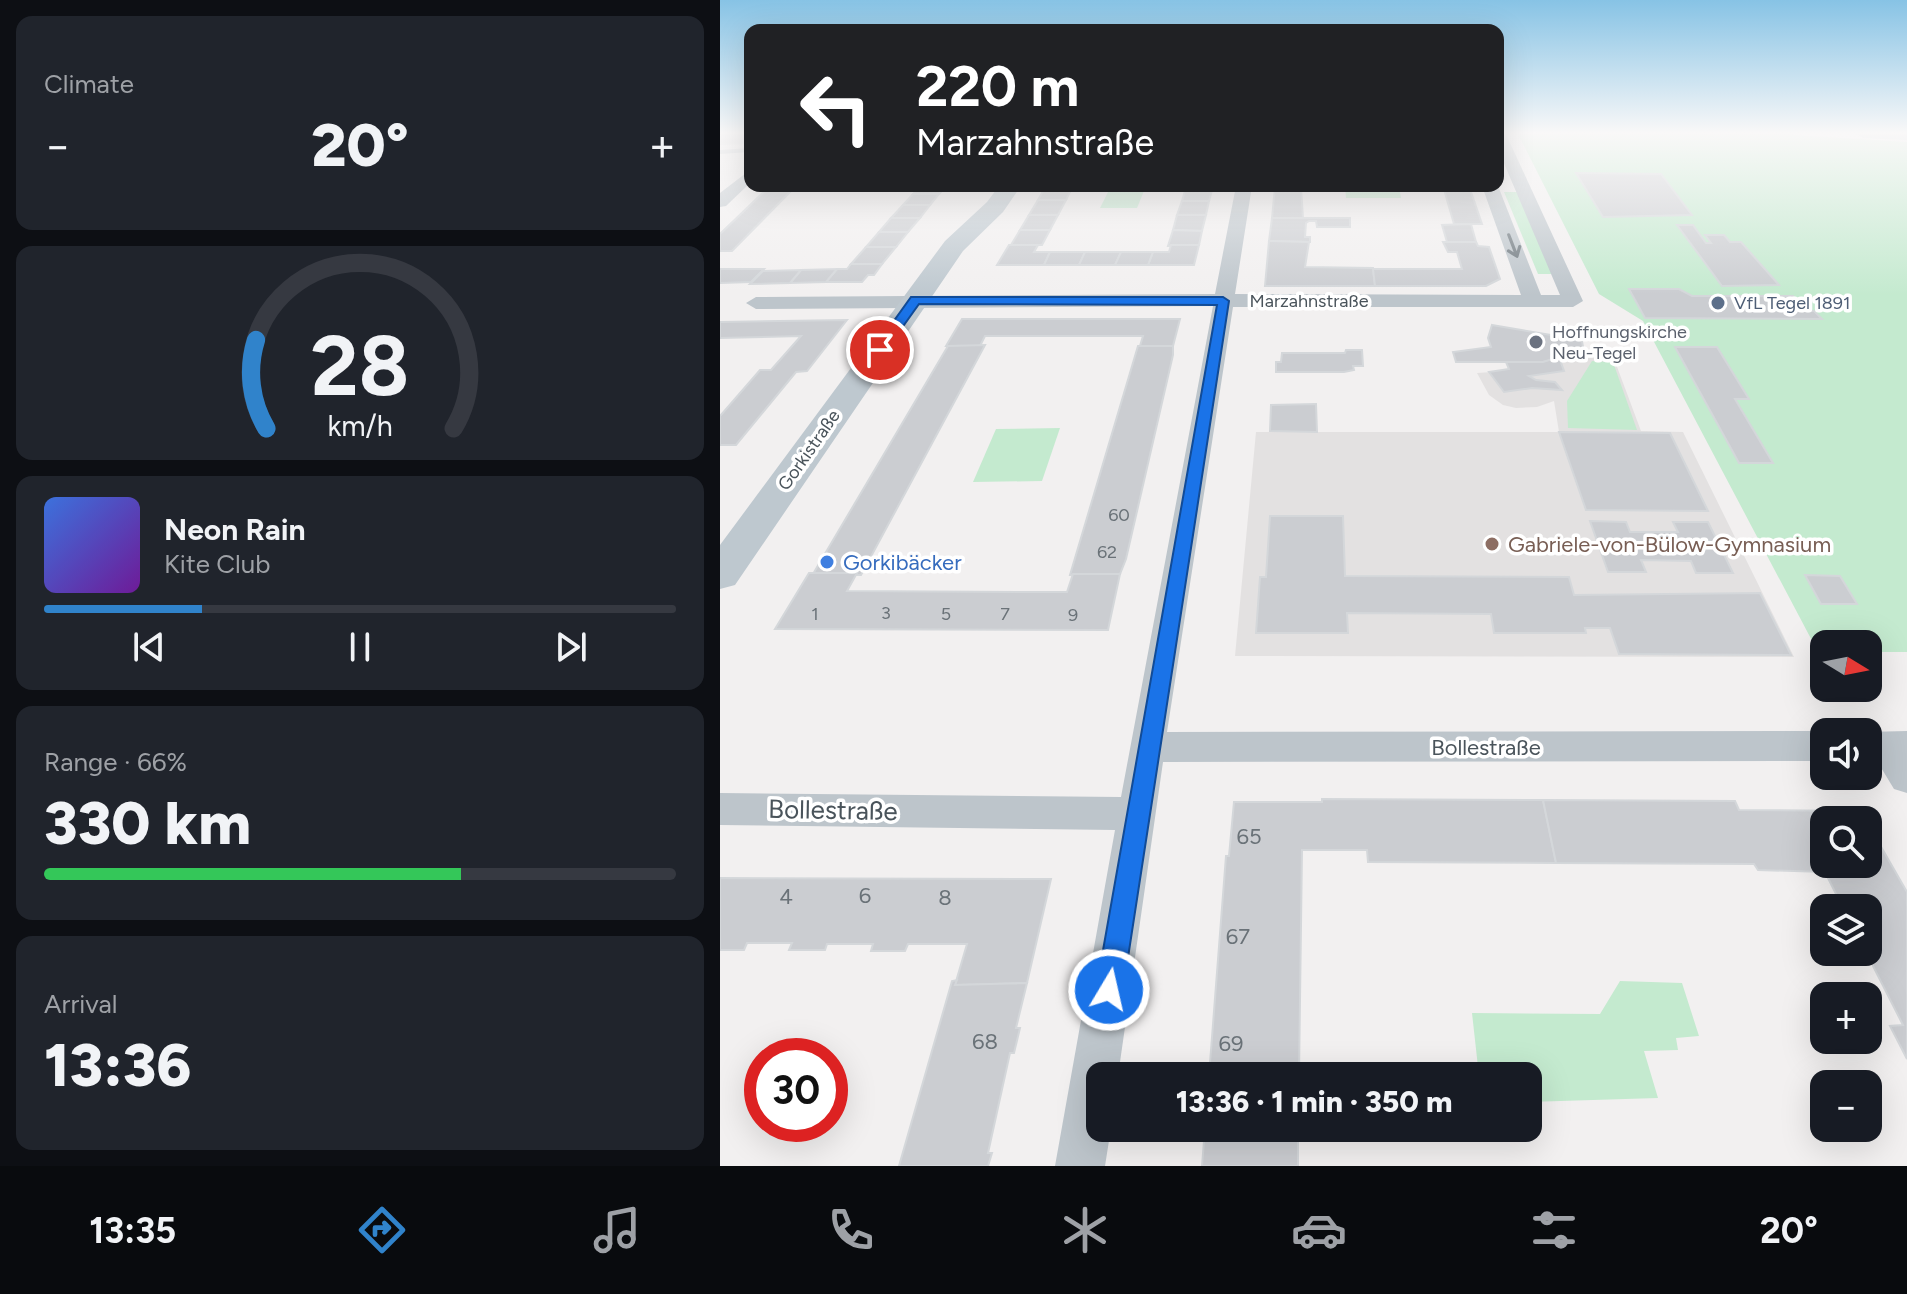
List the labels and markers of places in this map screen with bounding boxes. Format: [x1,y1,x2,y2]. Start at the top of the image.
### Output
place label: VfL Tegel 1891 [1734,292,1850,314]
marker: VfL Tegel 1891 [1709,294,1727,312]
pin [846,316,914,384]
place label: Hoffnungskirche Neu-Tegel [1552,321,1687,364]
marker: Hoffnungskirche Neu-Tegel [1527,333,1545,351]
place label: Gabriele-von-Bülow-Gymnasium [1508,531,1831,558]
marker: Gabriele-von-Bülow-Gymnasium [1483,535,1501,553]
place label: Gorkibäcker [843,549,962,576]
marker: Gorkibäcker [818,553,836,571]

